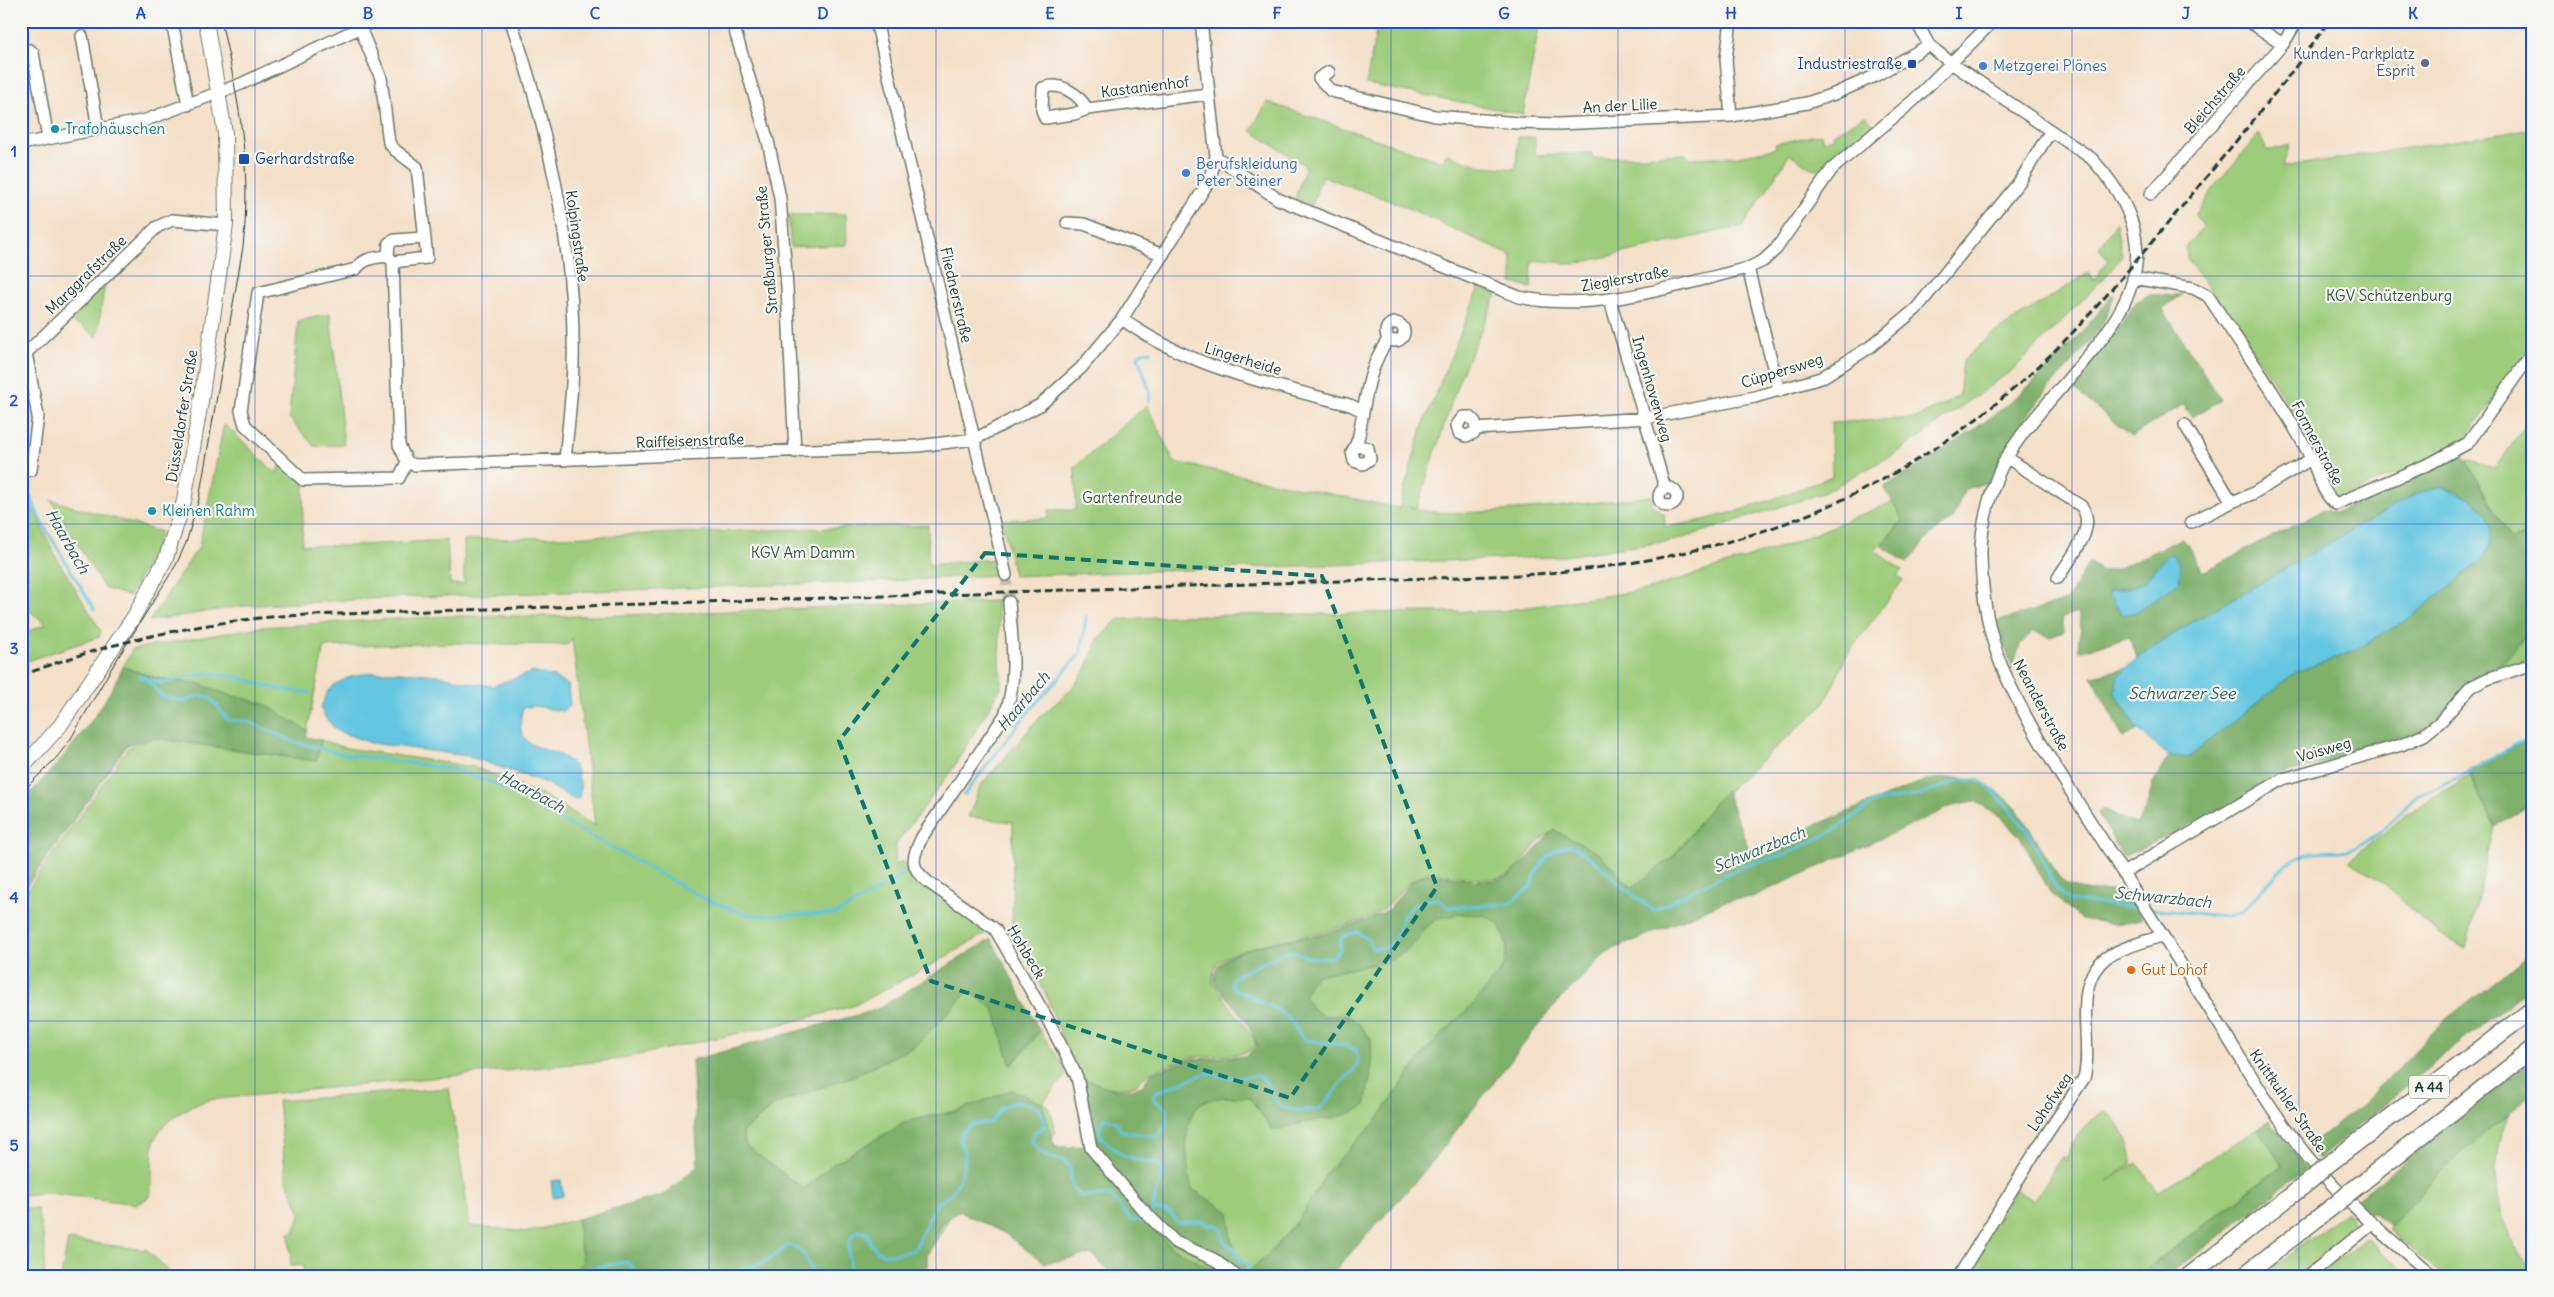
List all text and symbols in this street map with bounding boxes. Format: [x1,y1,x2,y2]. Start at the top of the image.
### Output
text: A [136,3,146,23]
text: B [363,3,374,23]
text: C [590,3,601,23]
text: D [817,3,829,23]
text: E [1045,3,1055,23]
text: F [1272,3,1282,23]
text: G [1498,3,1510,23]
text: H [1725,3,1737,23]
text: I [1956,3,1963,23]
text: J [2182,3,2191,23]
text: K [2408,3,2418,23]
place label: Kunden-Parkplatz Esprit [2293,44,2415,80]
place label: Industriestraße [1797,54,1902,73]
place label: Metzgerei Plönes [1993,56,2107,75]
marker: Kunden-Parkplatz Esprit [2419,57,2431,69]
marker: Industriestraße [1906,58,1918,70]
marker: Metzgerei Plönes [1977,60,1989,72]
street label: Bleichstraße [2180,62,2249,137]
street label: Kastanienhof [1100,72,1191,101]
street label: An der Lilie [1582,94,1658,117]
place label: Trafohäuschen [65,119,166,138]
marker: Trafohäuschen [49,123,61,135]
text: 1 [11,141,17,161]
place label: Gerhardstraße [255,149,355,168]
marker: Gerhardstraße [237,152,251,166]
place label: Berufskleidung Peter Steiner [1196,154,1298,190]
marker: Berufskleidung Peter Steiner [1180,167,1192,179]
street label: Straßburger Straße [751,185,782,315]
street label: Kolpingstraße [562,189,593,283]
street label: Marggrafstraße [41,231,130,318]
street label: Fliednerstraße [936,245,977,345]
street label: Zieglerstraße [1580,261,1670,296]
park label: KGV Schützenburg [2326,286,2452,305]
street label: Ingenhovenweg [1628,334,1677,444]
street label: Lingerheide [1202,338,1284,379]
street label: Düsseldorfer Straße [162,348,201,484]
street label: Cüppersweg [1739,349,1825,392]
text: 2 [10,390,19,410]
street label: Formerstraße [2287,398,2348,488]
street label: Raiffeisenstraße [635,429,745,452]
park label: Gartenfreunde [1082,488,1182,507]
place label: Kleinen Rahm [162,501,255,520]
water label: Haarbach [41,505,95,578]
marker: Kleinen Rahm [146,505,158,517]
park label: KGV Am Damm [751,543,855,562]
text: 3 [9,638,19,658]
street label: Neanderstraße [2009,656,2074,754]
water label: Haarbach [992,667,1054,735]
water label: Schwarzer See [2129,683,2237,703]
street label: Voisweg [2294,733,2353,766]
water label: Haarbach [496,765,569,817]
water label: Schwarzbach [1710,821,1809,876]
water label: Schwarzbach [2114,882,2213,912]
text: 4 [9,887,19,907]
street label: Hohbeck [1003,921,1050,982]
place label: Gut Lohof [2141,960,2209,979]
marker: Gut Lohof [2125,964,2137,976]
street label: Knittkuhler Straße [2246,1045,2331,1156]
street label: Lohofweg [2023,1069,2076,1135]
road number: A 44 [2409,1076,2449,1098]
text: 5 [9,1135,19,1155]

